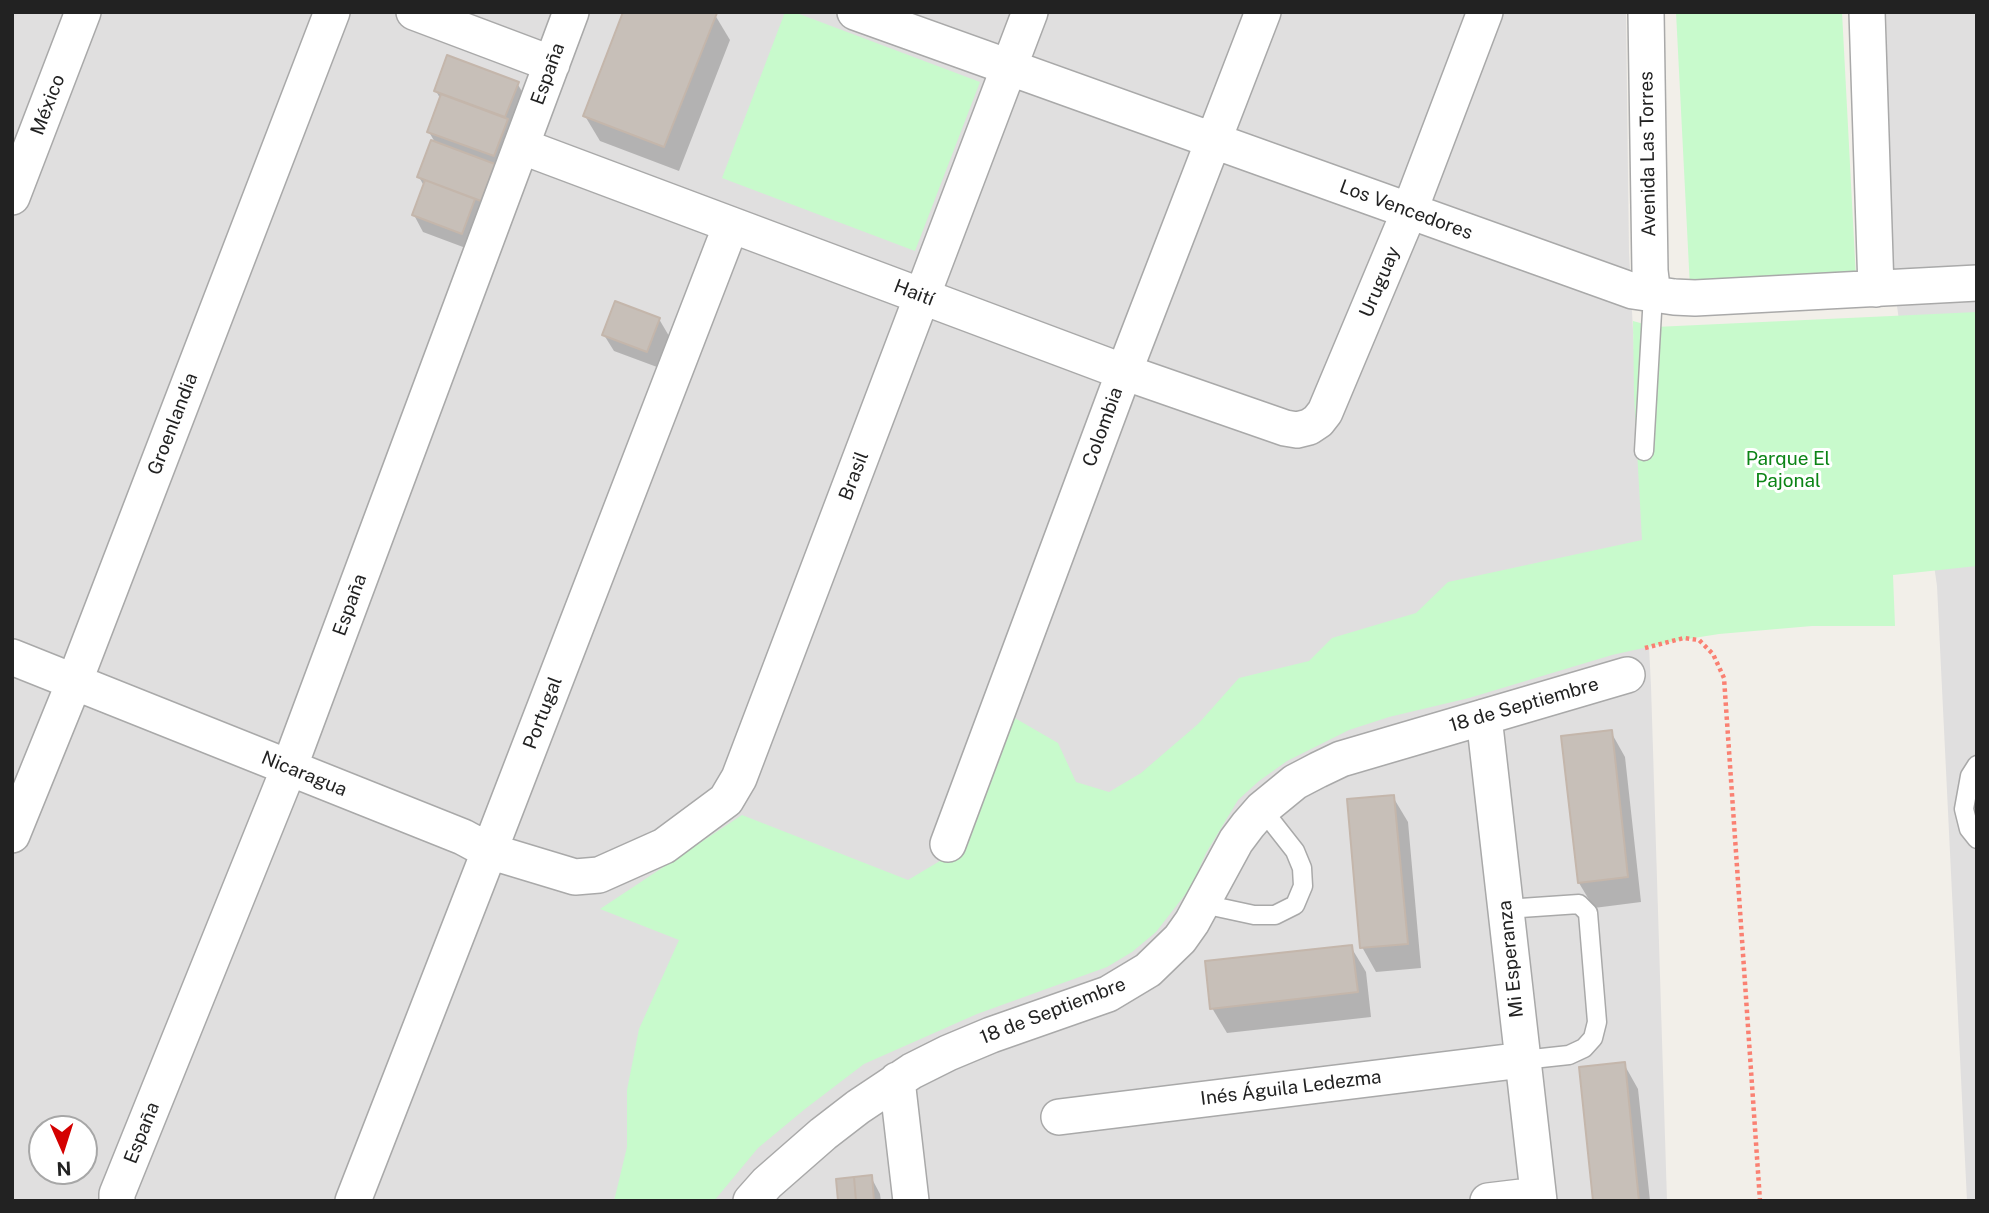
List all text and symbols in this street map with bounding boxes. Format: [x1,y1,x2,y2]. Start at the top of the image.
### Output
street label: España [526,40,570,108]
street label: México [26,71,70,139]
street label: Avenida Las Torres [1635,71,1661,237]
street label: Los Vencedores [1336,175,1476,245]
street label: Uruguay [1355,243,1405,321]
street label: Haití [890,275,938,311]
street label: Groenlandia [143,370,203,478]
street label: Colombia [1078,384,1128,470]
street label: Brasil [834,448,874,504]
park label: Parque El Pajonal [1746,448,1830,492]
street label: España [328,571,372,639]
street label: Portugal [519,673,567,753]
street label: 18 de Septiembre [1447,673,1601,737]
street label: Nicaragua [258,746,350,802]
street label: Mi Esperanza [1494,899,1528,1019]
street label: 18 de Septiembre [977,973,1129,1049]
street label: Inés Águila Ledezma [1199,1066,1383,1110]
street label: España [119,1099,165,1167]
north arrow [28,1115,98,1185]
text: N [56,1158,72,1180]

